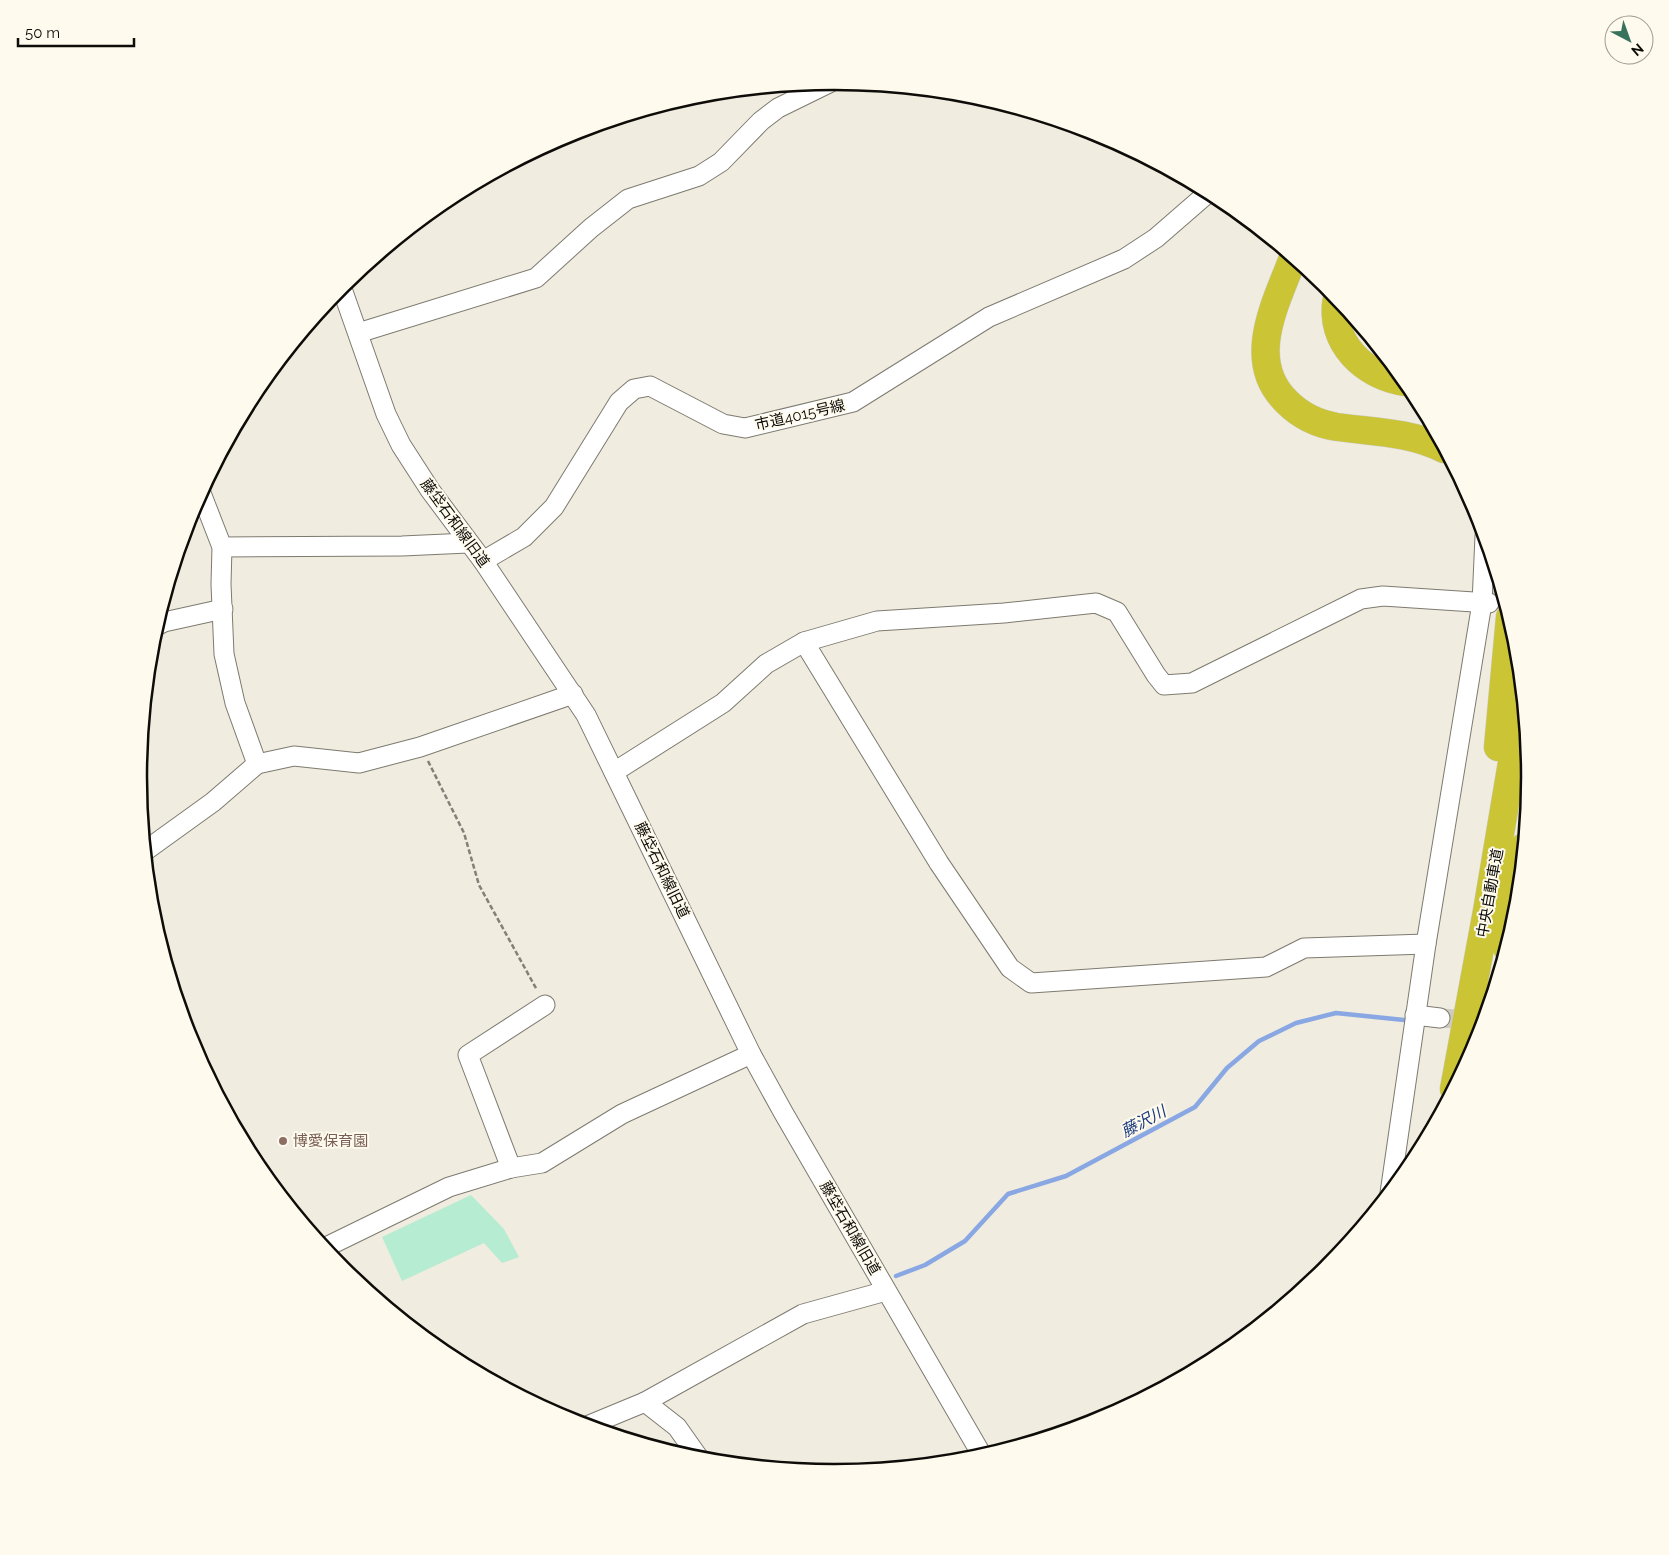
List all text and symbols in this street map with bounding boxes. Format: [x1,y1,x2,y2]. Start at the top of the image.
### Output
scale bar [18,15,134,47]
north arrow [1604,15,1654,65]
text: 50 m [25,24,60,42]
text: N [1628,40,1647,59]
street label: 市道4015号線 [753,396,847,434]
street label: 藤垈石和線旧道 [417,475,493,571]
street label: 藤垈石和線旧道 [631,819,693,921]
street label: 中央自動車道 [1473,847,1507,939]
water label: 藤沢川 [1118,1101,1171,1141]
place label: 博愛保育園 [293,1132,368,1150]
marker: 博愛保育園 [277,1135,289,1147]
street label: 藤垈石和線旧道 [816,1178,884,1278]

